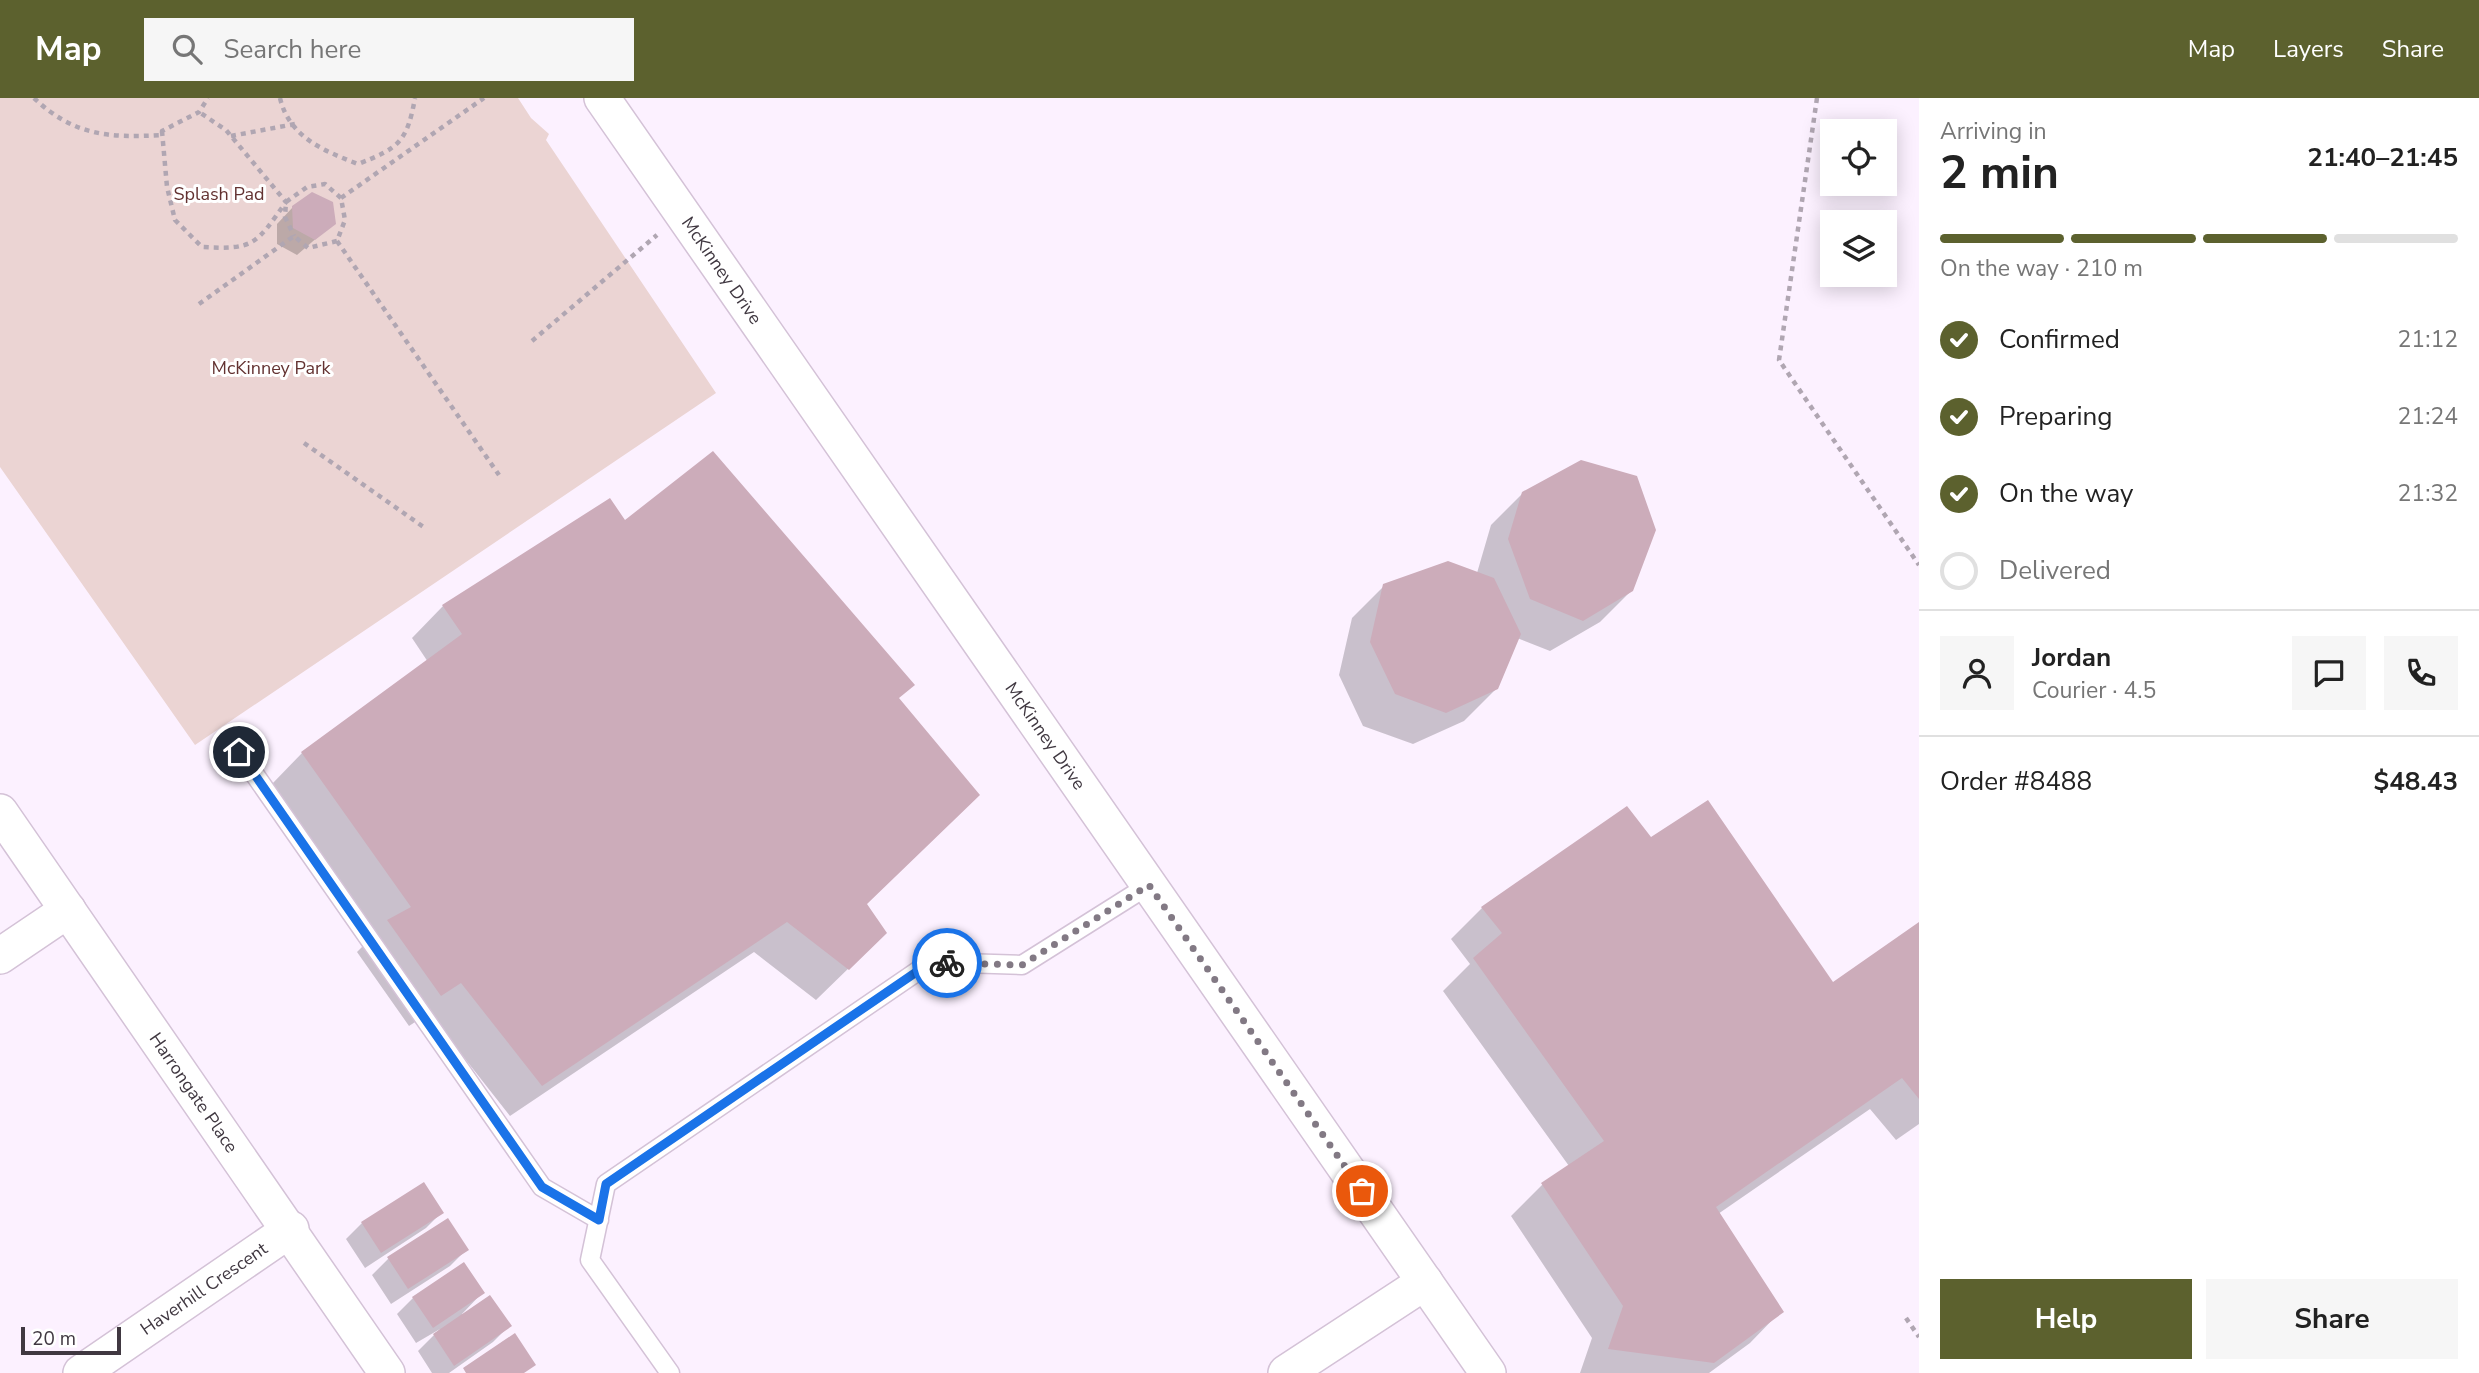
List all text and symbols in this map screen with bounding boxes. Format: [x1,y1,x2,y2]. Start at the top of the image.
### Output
search box [144,18,634,81]
text: Map [35,27,102,72]
icon: search [168,30,206,68]
text: Search here [224,32,361,67]
text: Map [2188,33,2235,65]
text: Layers [2273,33,2344,65]
text: Share [2382,33,2444,65]
text: Arriving in [1940,116,2047,147]
map controls [1820,119,1897,287]
button: locate [1820,119,1897,196]
text: 21:40–21:45 [2307,140,2458,175]
text: 2 min [1940,141,2059,204]
park label: Splash Pad [174,182,264,206]
button: layers [1820,210,1897,287]
street label: McKinney Drive [676,212,768,329]
text: On the way · 210 m [1940,253,2143,284]
icon: check [1940,321,1978,359]
text: Confirmed [1999,322,2120,357]
text: 21:12 [2398,324,2458,355]
park label: McKinney Park [212,356,331,380]
icon: check [1940,398,1978,436]
text: Preparing [1999,399,2112,434]
text: 21:24 [2398,401,2458,432]
icon: check [1940,475,1978,513]
text: On the way [1999,476,2133,511]
text: 21:32 [2398,478,2458,509]
text: Delivered [1999,553,2111,588]
button: person [1940,636,2014,710]
button: chat [2292,636,2366,710]
button: phone [2384,636,2458,710]
text: Jordan [2032,640,2111,675]
text: Courier · 4.5 [2032,675,2156,706]
street label: McKinney Drive [1000,678,1091,795]
pin [209,722,269,782]
icon: home [220,733,258,771]
text: Order #8488 [1940,764,2092,799]
text: $48.43 [2374,764,2458,799]
courier [912,928,982,998]
icon: bike [928,944,966,982]
street label: Harrongate Place [144,1028,244,1157]
pin [1332,1161,1392,1221]
icon: bag [1343,1172,1381,1210]
street label: Haverhill Crescent [136,1236,273,1341]
button: Help [1940,1279,2192,1359]
button: Share [2206,1279,2458,1359]
scale bar [21,1324,121,1356]
text: 20 m [32,1326,76,1352]

